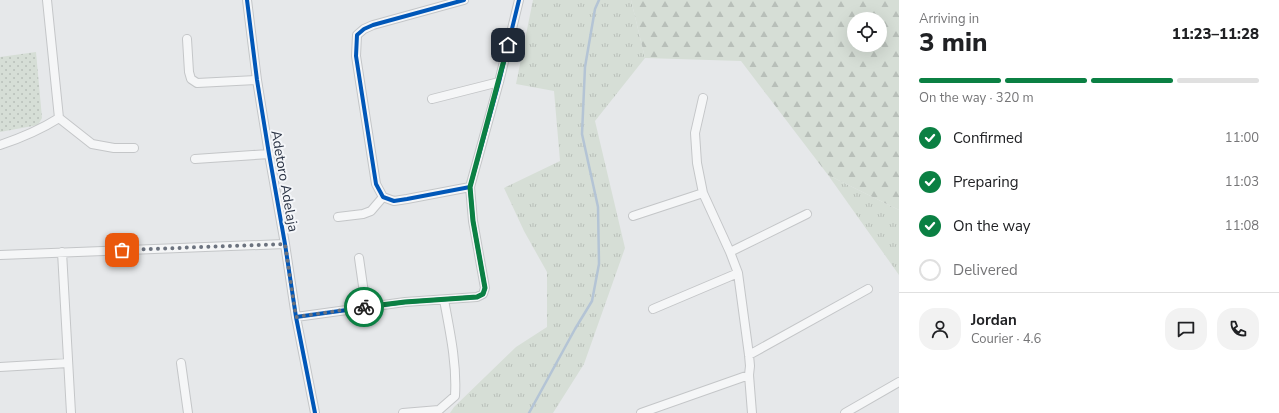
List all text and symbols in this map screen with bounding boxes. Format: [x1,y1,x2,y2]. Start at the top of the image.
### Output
text: Arriving in [919,10,979,28]
map controls [847,12,887,52]
button: locate [847,12,887,52]
text: 11:23–11:28 [1172,24,1259,44]
text: 3 min [919,25,987,60]
pin [491,28,525,62]
icon: home [497,34,519,56]
text: On the way · 320 m [919,89,1034,107]
icon: check [919,127,941,149]
text: Confirmed [953,128,1023,148]
street label: Adetoro Adelaja [266,129,303,233]
text: 11:00 [1225,129,1259,147]
icon: check [919,171,941,193]
text: Preparing [953,172,1018,192]
text: 11:03 [1225,173,1259,191]
icon: check [919,215,941,237]
text: On the way [953,216,1031,236]
text: 11:08 [1225,217,1259,235]
pin [105,233,139,267]
icon: bag [111,239,133,261]
text: Delivered [953,260,1018,280]
courier [344,287,384,327]
icon: bike [353,296,375,318]
button: person [919,308,961,350]
button: chat [1165,308,1207,350]
button: phone [1217,308,1259,350]
text: Jordan [971,310,1017,330]
text: Courier · 4.6 [971,330,1041,348]

